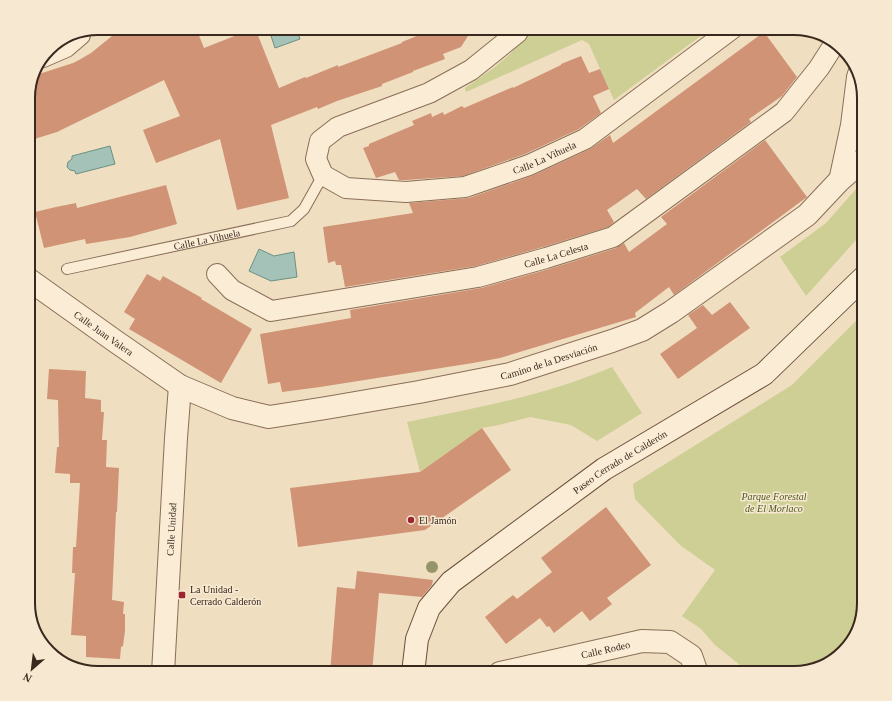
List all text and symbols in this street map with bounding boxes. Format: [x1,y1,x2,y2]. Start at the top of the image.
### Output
street label: Calle La Vihuela [511,139,578,176]
street label: Calle La Vihuela [173,227,242,252]
street label: Calle La Celesta [523,240,590,270]
street label: Calle Juan Valera [72,309,136,358]
street label: Camino de la Desviación [499,341,599,382]
street label: Paseo Cerrado de Calderón [571,428,669,496]
park label: Parque Forestal de El Morlaco [740,491,807,514]
street label: Calle Unidad [164,502,178,556]
marker: El Jamón [406,515,416,525]
place label: El Jamón [419,515,457,526]
place label: La Unidad - Cerrado Calderón [190,584,261,607]
marker: La Unidad - Cerrado Calderón [177,590,187,600]
street label: Calle Rodeo [580,639,631,661]
north arrow [12,649,52,689]
text: N [21,671,34,685]

